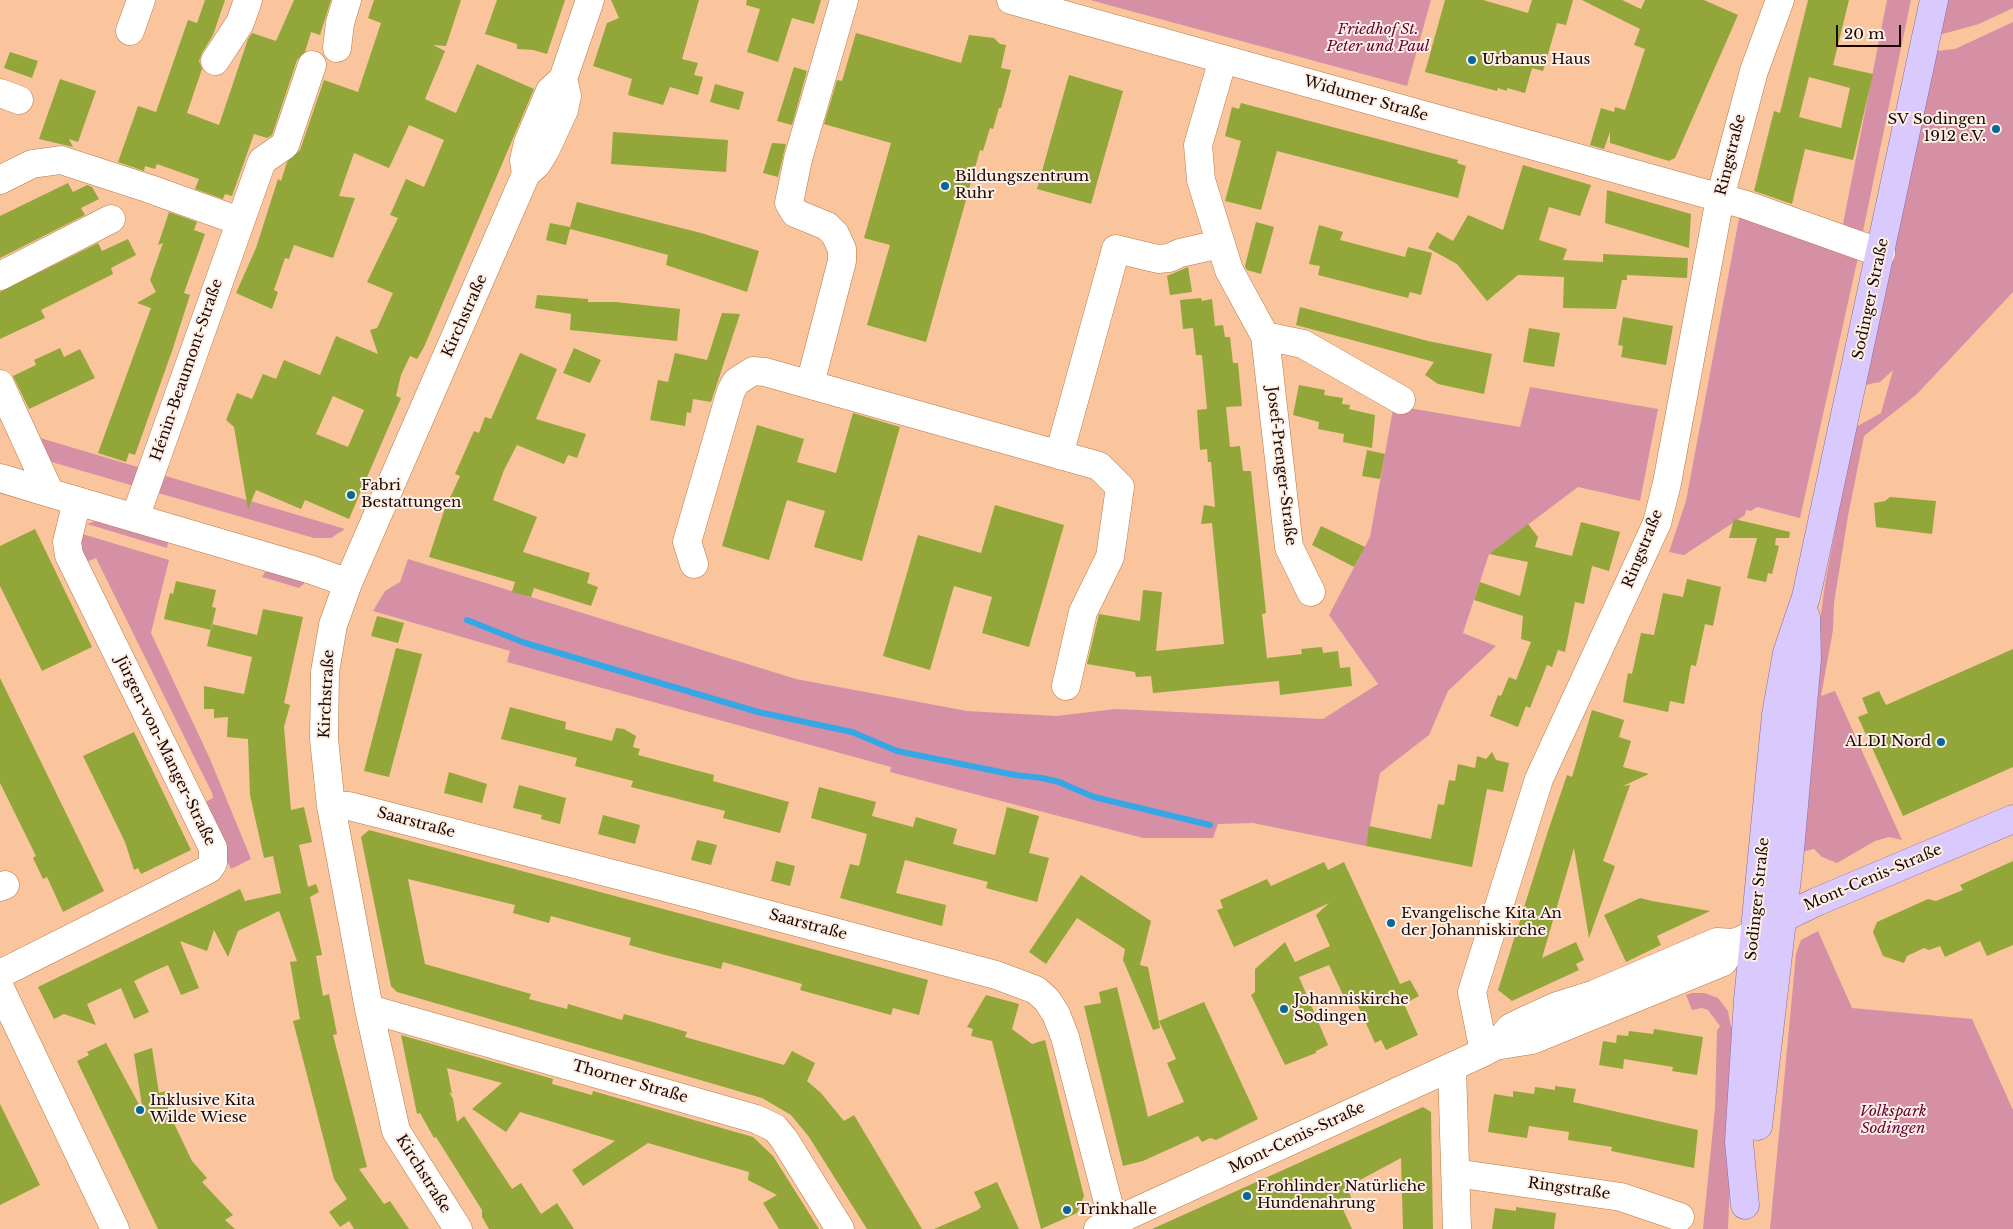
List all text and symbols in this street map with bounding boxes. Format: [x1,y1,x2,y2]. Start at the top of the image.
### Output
scale bar [1838,15,1903,47]
park label: Friedhof St. Peter und Paul [1326,21,1430,56]
text: 20 m [1844,24,1884,43]
place label: Urbanus Haus [1482,51,1590,69]
marker: Urbanus Haus [1466,54,1478,66]
street label: Widumer Straße [1302,73,1430,125]
place label: SV Sodingen 1912 e.V. [1887,111,1986,146]
street label: Ringstraße [1712,113,1750,197]
marker: SV Sodingen 1912 e.V. [1990,123,2002,135]
place label: Bildungszentrum Ruhr [955,168,1089,203]
marker: Bildungszentrum Ruhr [939,180,951,192]
street label: Sodinger Straße [1849,237,1893,361]
street label: Kirchstraße [439,272,491,360]
street label: Hénin-Beaumont-Straße [147,277,227,463]
street label: Josef-Prenger-Straße [1262,385,1300,547]
place label: Fabri Bestattungen [361,477,461,512]
marker: Fabri Bestattungen [345,489,357,501]
street label: Ringstraße [1619,507,1667,591]
street label: Kirchstraße [316,649,338,739]
street label: Jürgen-von-Manger-Straße [111,653,219,849]
place label: ALDI Nord [1845,733,1931,751]
marker: ALDI Nord [1935,736,1947,748]
street label: Saarstraße [375,804,457,842]
street label: Sodinger Straße [1743,837,1773,961]
street label: Mont-Cenis-Straße [1801,841,1945,915]
place label: Evangelische Kita An der Johanniskirche [1401,905,1562,940]
street label: Saarstraße [767,906,849,944]
marker: Evangelische Kita An der Johanniskirche [1385,917,1397,929]
place label: Johanniskirche Sodingen [1294,991,1409,1026]
marker: Johanniskirche Sodingen [1278,1003,1290,1015]
street label: Thorner Straße [570,1057,690,1107]
place label: Inklusive Kita Wilde Wiese [150,1092,255,1127]
street label: Mont-Cenis-Straße [1226,1099,1368,1177]
park label: Volkspark Sodingen [1860,1103,1926,1138]
marker: Inklusive Kita Wilde Wiese [134,1104,146,1116]
street label: Kirchstraße [392,1132,454,1216]
street label: Ringstraße [1527,1174,1611,1204]
place label: Frohlinder Natürliche Hundenahrung [1257,1178,1426,1213]
marker: Frohlinder Natürliche Hundenahrung [1241,1190,1253,1202]
place label: Trinkhalle [1077,1201,1157,1219]
marker: Trinkhalle [1061,1204,1073,1216]

